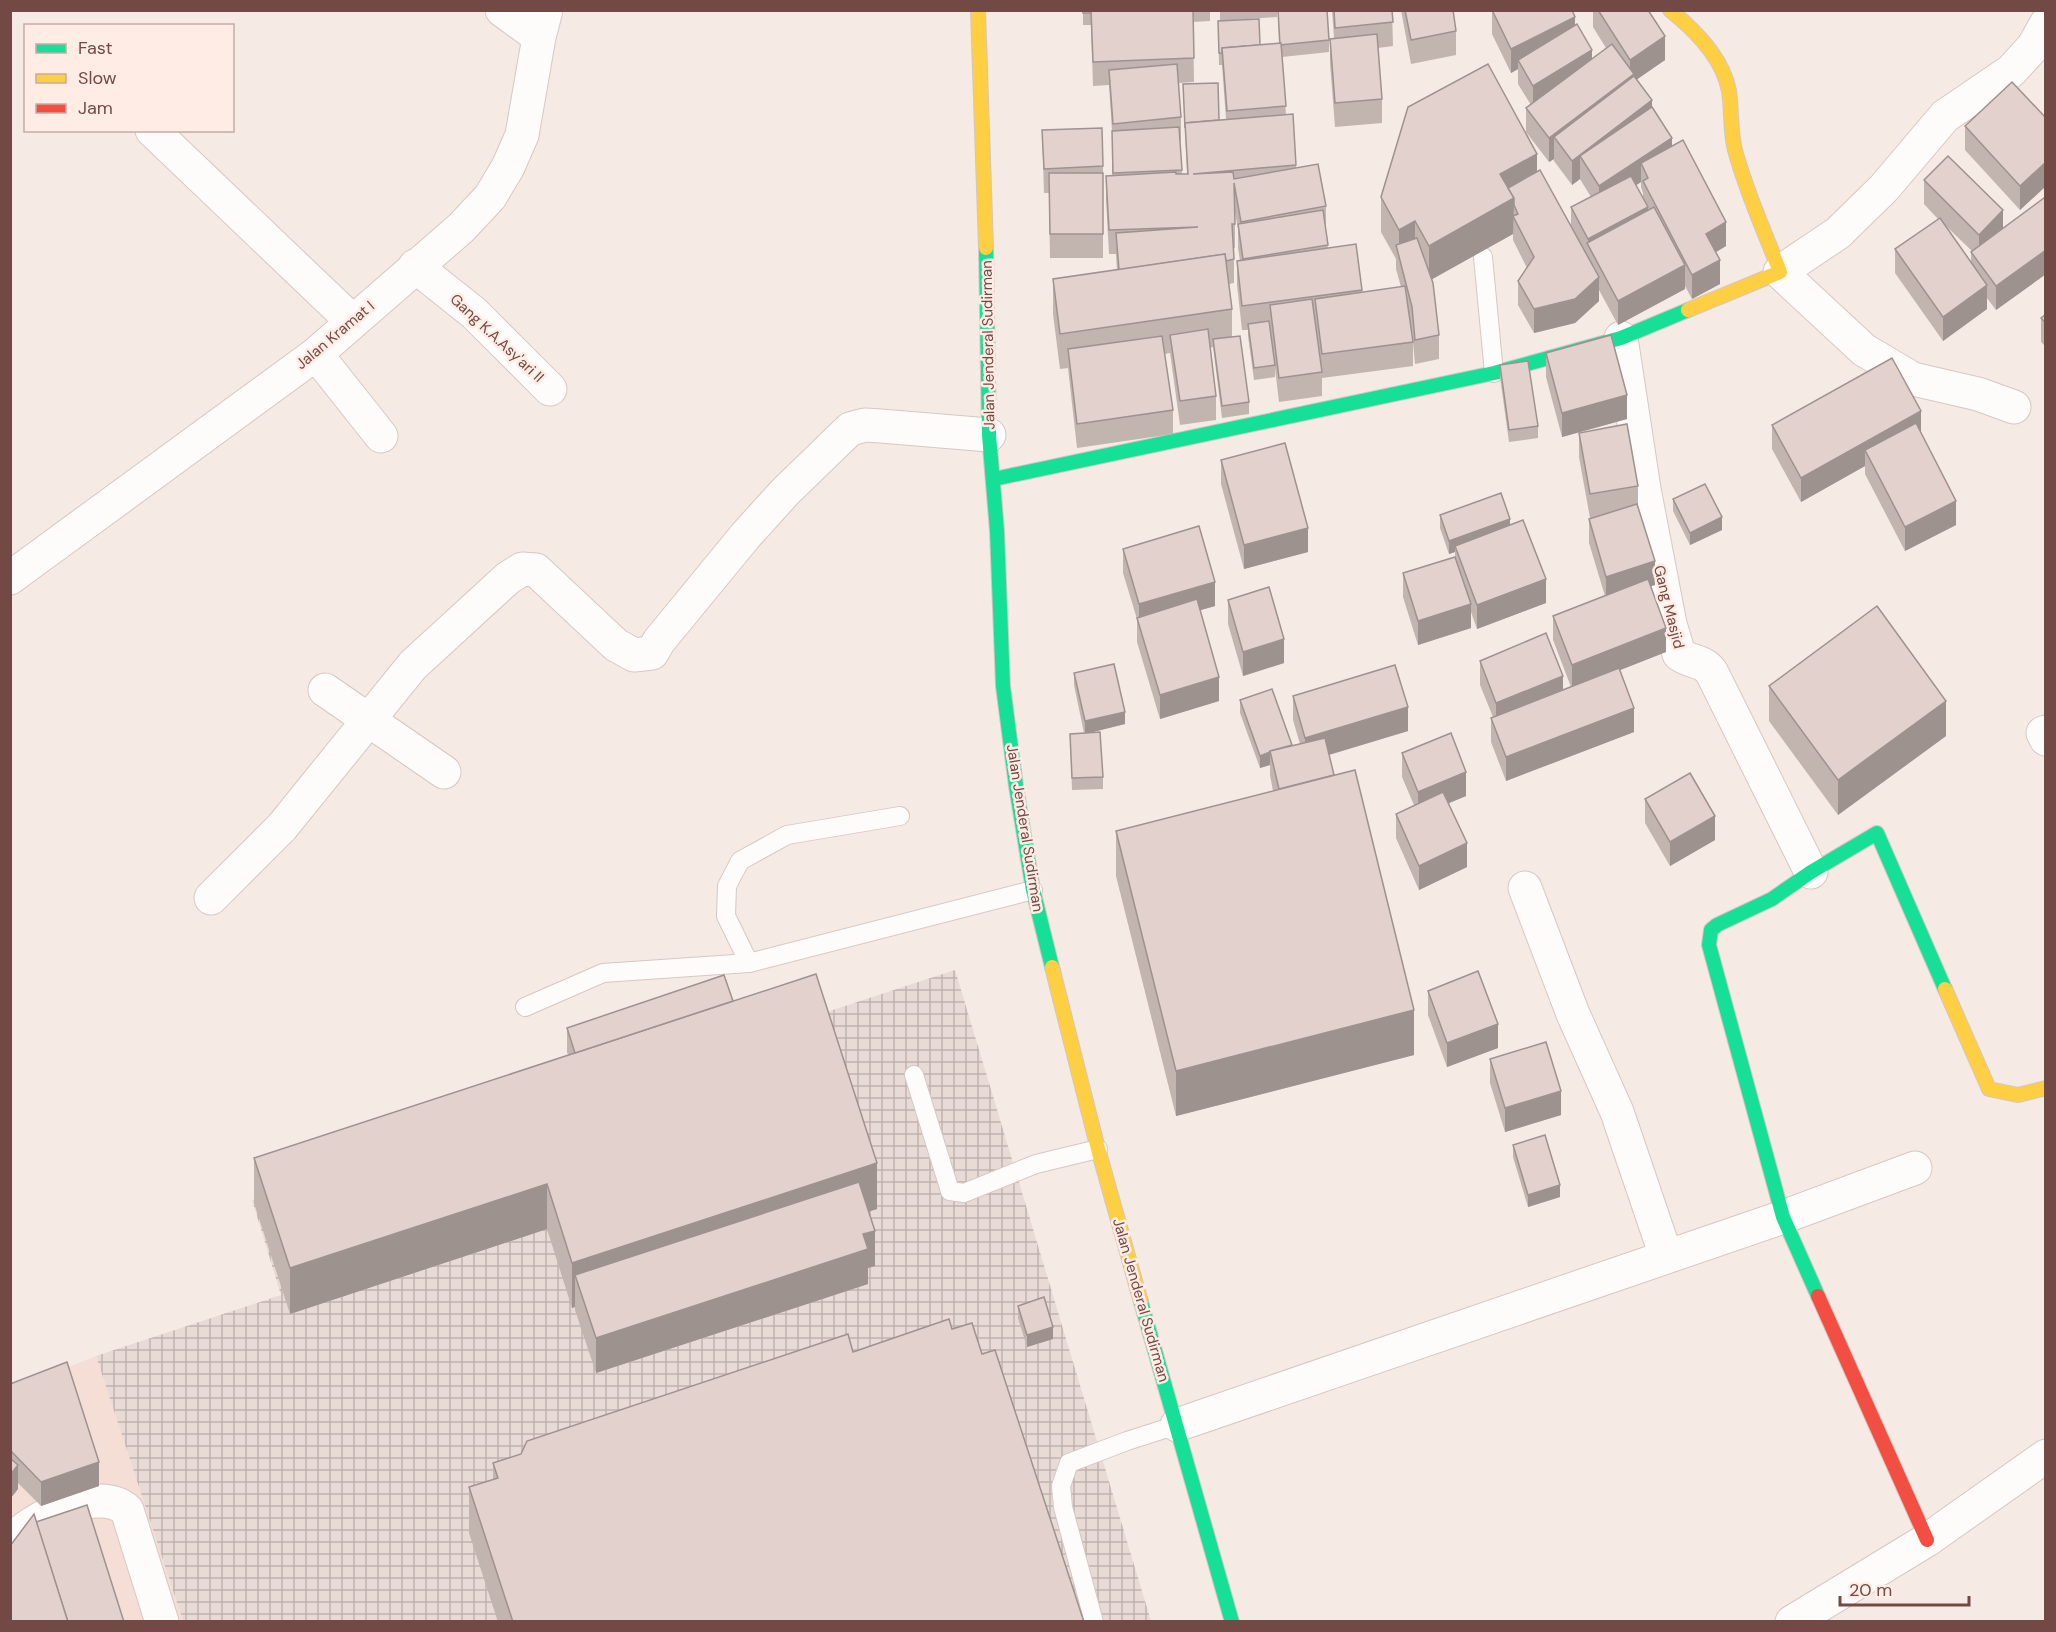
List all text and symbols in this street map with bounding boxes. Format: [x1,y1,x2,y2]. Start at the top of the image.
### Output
legend [24,24,234,132]
text: Fast [78,36,113,60]
text: Slow [78,66,117,90]
text: Jam [78,96,113,120]
street label: Jalan Jenderal Sudirman [977,260,999,430]
street label: Gang K.A.Asy'ari II [446,289,548,387]
street label: Jalan Kramat I [291,296,379,374]
street label: Gang Masjid [1649,563,1689,651]
street label: Jalan Jenderal Sudirman [1002,743,1048,913]
street label: Jalan Jenderal Sudirman [1108,1216,1174,1384]
scale bar [1840,1569,1969,1607]
text: 20 m [1849,1578,1892,1602]

